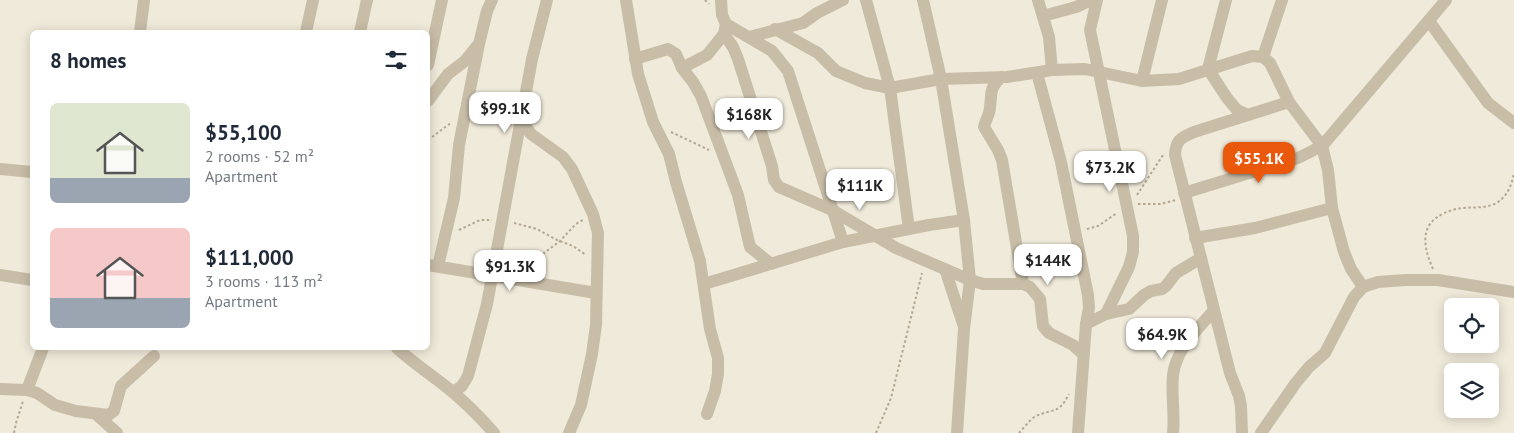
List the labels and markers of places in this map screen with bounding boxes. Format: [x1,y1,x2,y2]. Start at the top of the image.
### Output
pin: $99.1K [464,92,546,134]
pin: $168K [714,98,784,140]
pin: $55.1K [1218,142,1300,184]
pin: $73.2K [1069,150,1151,193]
pin: $111K [825,168,895,211]
pin: $144K [1013,244,1083,286]
pin: $91.3K [469,250,551,292]
pin: $64.9K [1121,318,1203,360]

